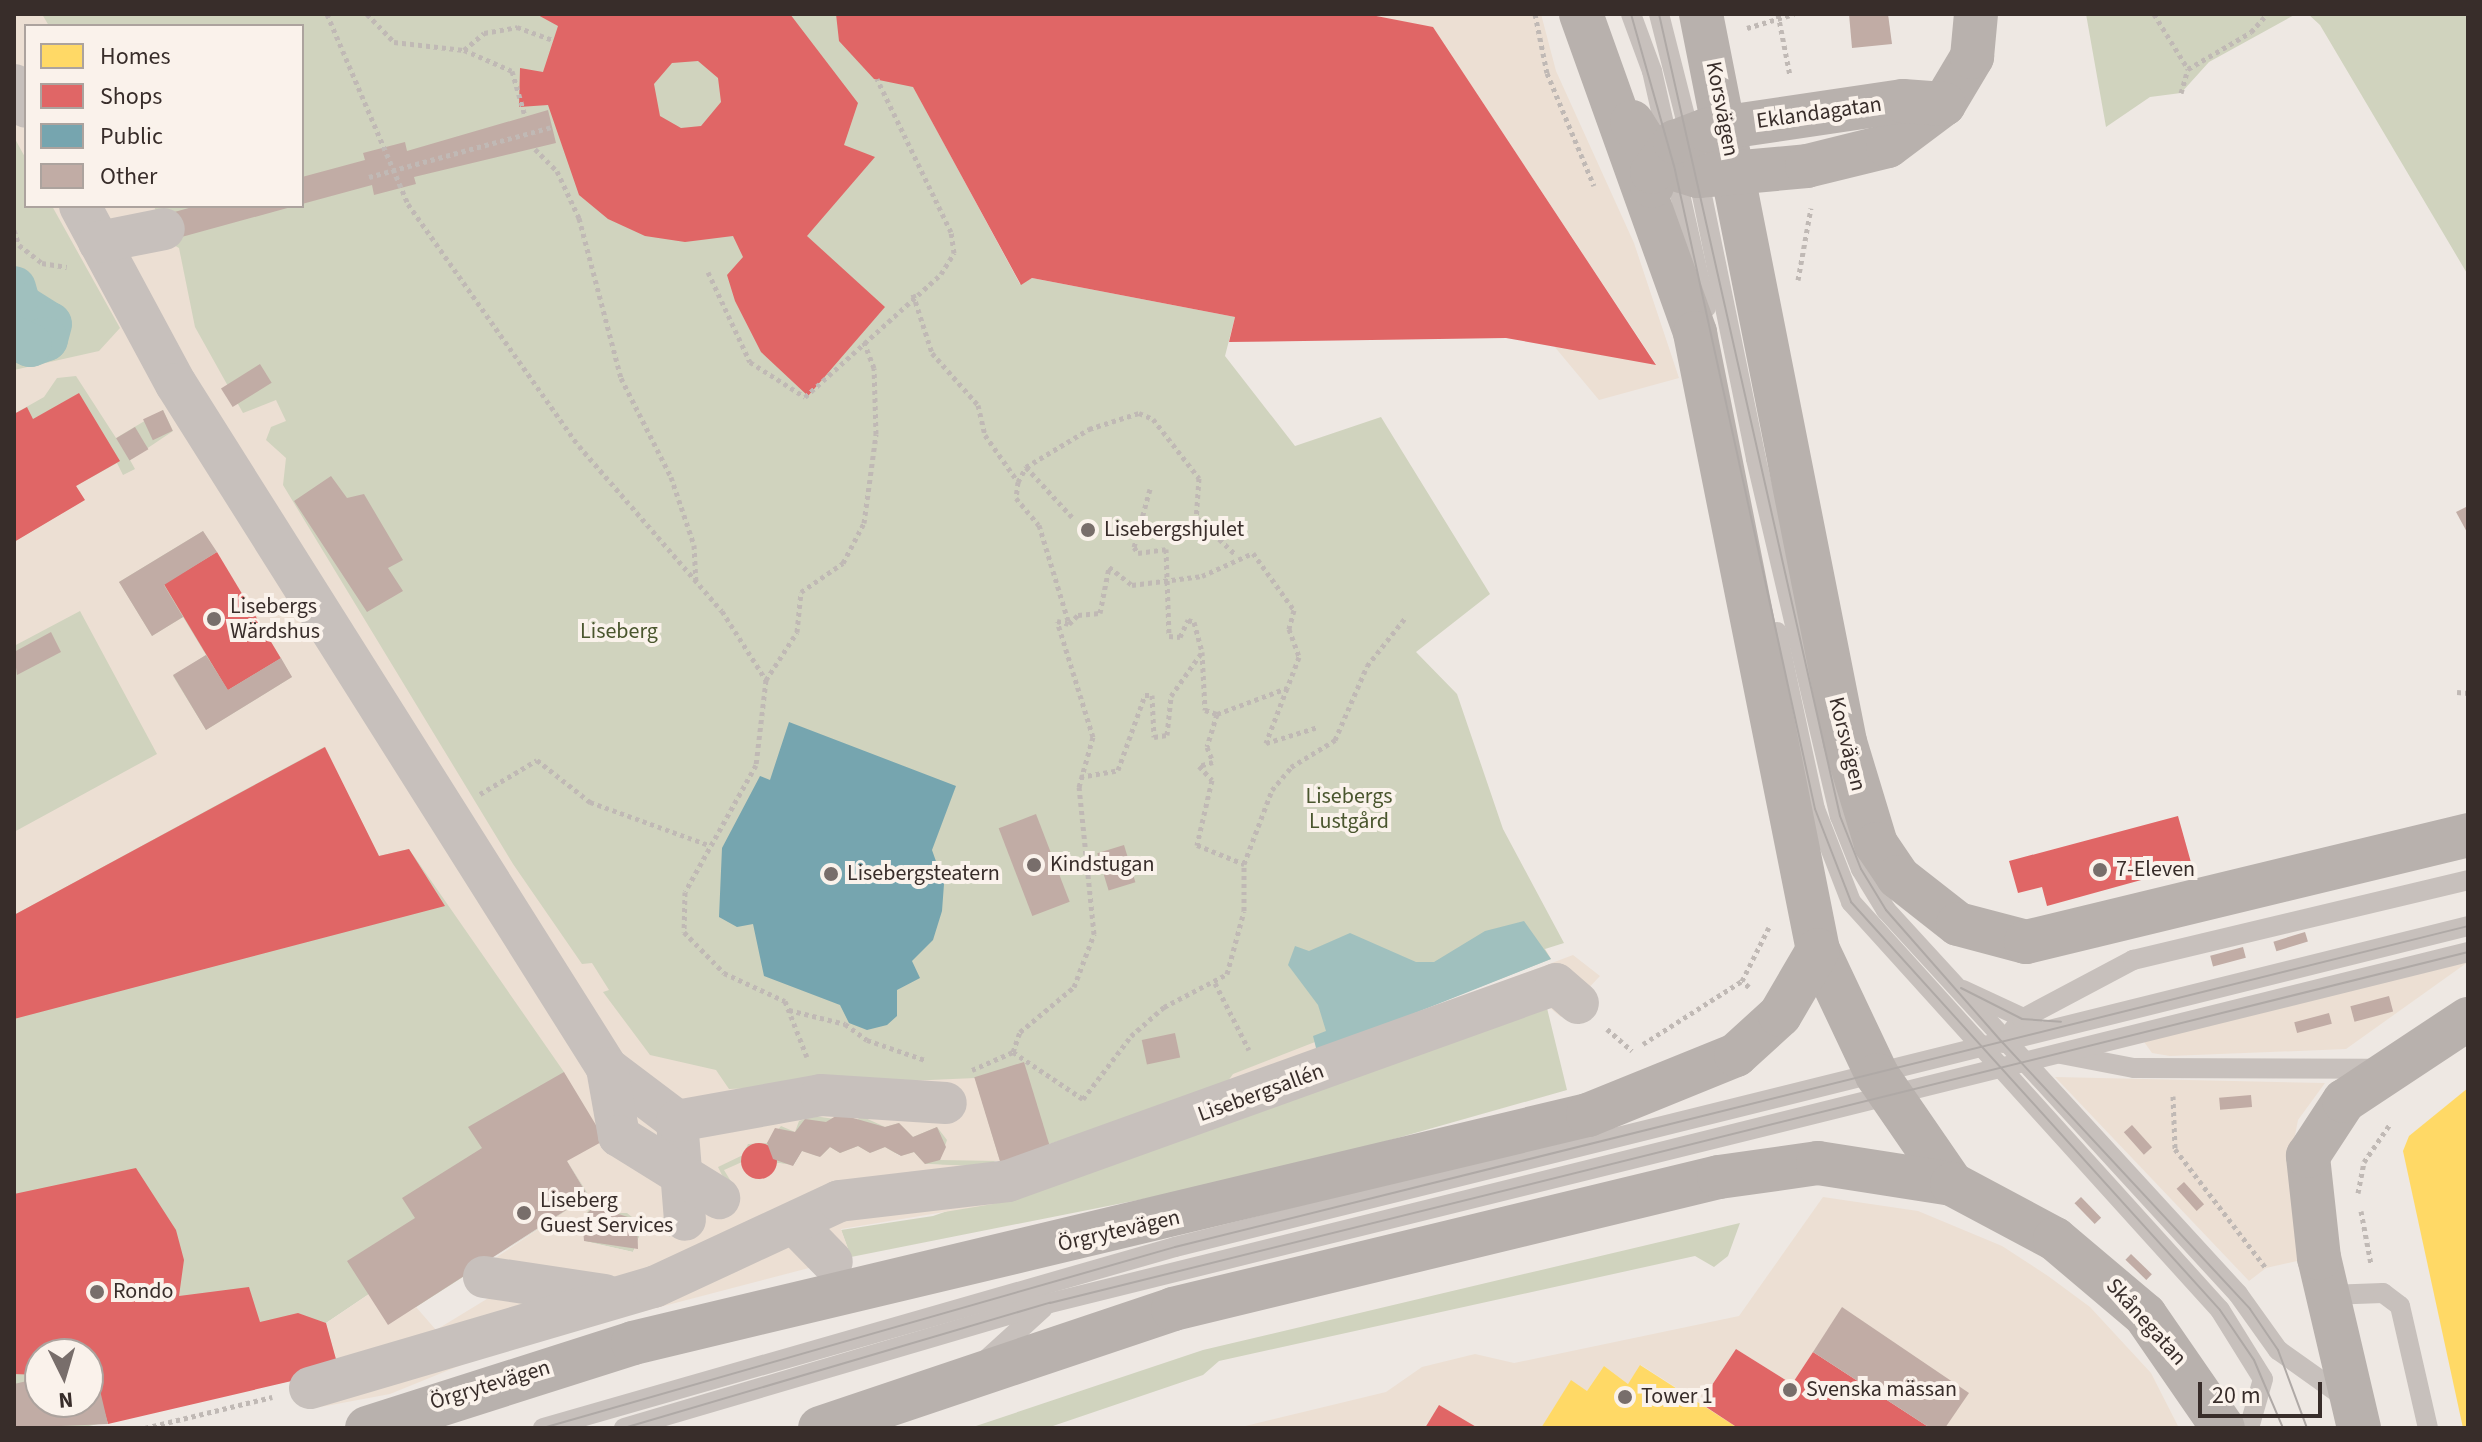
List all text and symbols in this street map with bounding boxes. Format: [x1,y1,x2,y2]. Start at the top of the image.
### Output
legend [24,24,304,208]
text: Homes [100,39,171,74]
street label: Korsvägen [1700,59,1744,159]
text: Shops [100,79,162,114]
street label: Eklandagatan [1755,91,1883,135]
text: Public [100,119,163,154]
text: Other [100,159,157,194]
place label: Lisebergshjulet [1104,517,1244,543]
marker: Lisebergshjulet [1079,521,1097,539]
place label: Lisebergs Wärdshus [230,593,320,644]
marker: Lisebergs Wärdshus [205,610,223,628]
park label: Liseberg [580,619,658,645]
street label: Korsvägen [1823,694,1871,794]
park label: Lisebergs Lustgård [1305,783,1393,834]
place label: Kindstugan [1050,852,1154,878]
marker: Kindstugan [1025,856,1043,874]
place label: 7-Eleven [2116,857,2195,883]
place label: Lisebergsteatern [847,861,1000,887]
marker: 7-Eleven [2091,861,2109,879]
marker: Lisebergsteatern [822,865,840,883]
street label: Lisebergsallén [1194,1058,1328,1128]
place label: Liseberg Guest Services [540,1187,673,1238]
marker: Liseberg Guest Services [515,1204,533,1222]
street label: Örgrytevägen [1055,1204,1183,1258]
street label: Skånegatan [2100,1273,2192,1371]
place label: Rondo [113,1279,173,1305]
marker: Rondo [88,1283,106,1301]
north arrow [24,1338,104,1418]
street label: Örgrytevägen [427,1354,553,1416]
scale bar [2202,1366,2326,1416]
place label: Svenska mässan [1806,1377,1957,1403]
text: 20 m [2212,1378,2261,1413]
marker: Svenska mässan [1781,1381,1799,1399]
text: N [57,1383,75,1416]
place label: Tower 1 [1641,1384,1713,1410]
marker: Tower 1 [1616,1388,1634,1406]

